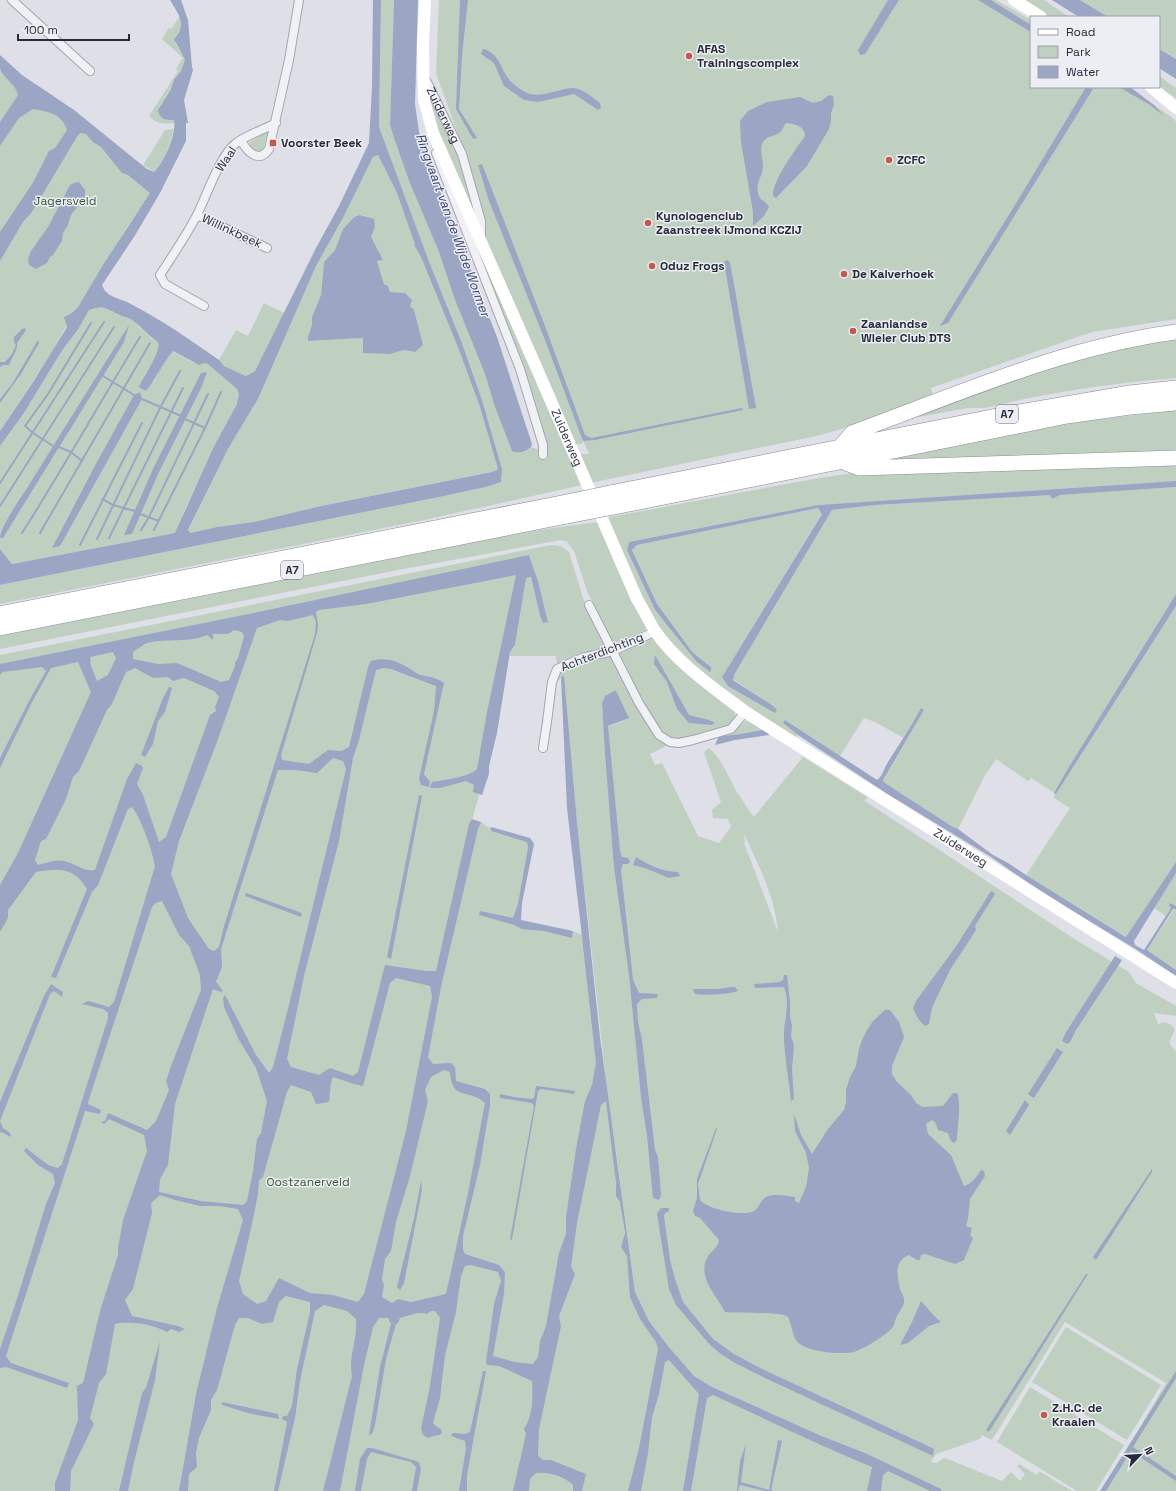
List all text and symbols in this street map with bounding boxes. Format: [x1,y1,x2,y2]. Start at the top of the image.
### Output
scale bar [18,16,129,42]
legend [1030,16,1160,88]
text: 100 m [24,22,58,38]
text: Road [1066,24,1095,40]
place label: AFAS Trainingscomplex [697,41,799,71]
text: Park [1066,44,1091,60]
marker: AFAS Trainingscomplex [684,51,694,61]
text: Water [1066,64,1100,80]
street label: Zuiderweg [423,84,464,146]
water label: Ringvaart van de Wijde Wormer [412,131,495,321]
place label: Voorster Beek [281,135,362,151]
marker: Voorster Beek [268,138,278,148]
street label: Waal [212,143,240,175]
place label: ZCFC [897,152,926,168]
marker: ZCFC [884,155,894,165]
park label: Jagersveld [34,193,96,209]
place label: Kynologenclub Zaanstreek IJmond KCZIJ [656,208,802,238]
street label: Willinkbeek [199,210,265,252]
marker: Kynologenclub Zaanstreek IJmond KCZIJ [643,218,653,228]
place label: Oduz Frogs [660,258,725,274]
marker: Oduz Frogs [647,261,657,271]
place label: De Kalverhoek [852,266,934,282]
marker: De Kalverhoek [839,269,849,279]
place label: Zaanlandse Wieler Club DTS [861,316,951,346]
marker: Zaanlandse Wieler Club DTS [848,326,858,336]
road number: A7 [996,405,1018,423]
street label: Zuiderweg [547,407,586,469]
road number: A7 [281,561,303,579]
street label: Achterdichting [558,629,646,675]
street label: Zuiderweg [931,825,991,871]
park label: Oostzanerveld [266,1174,350,1190]
place label: Z.H.C. de Kraaien [1052,1400,1102,1430]
marker: Z.H.C. de Kraaien [1039,1410,1049,1420]
north arrow [1120,1435,1160,1475]
text: N [1141,1444,1157,1457]

